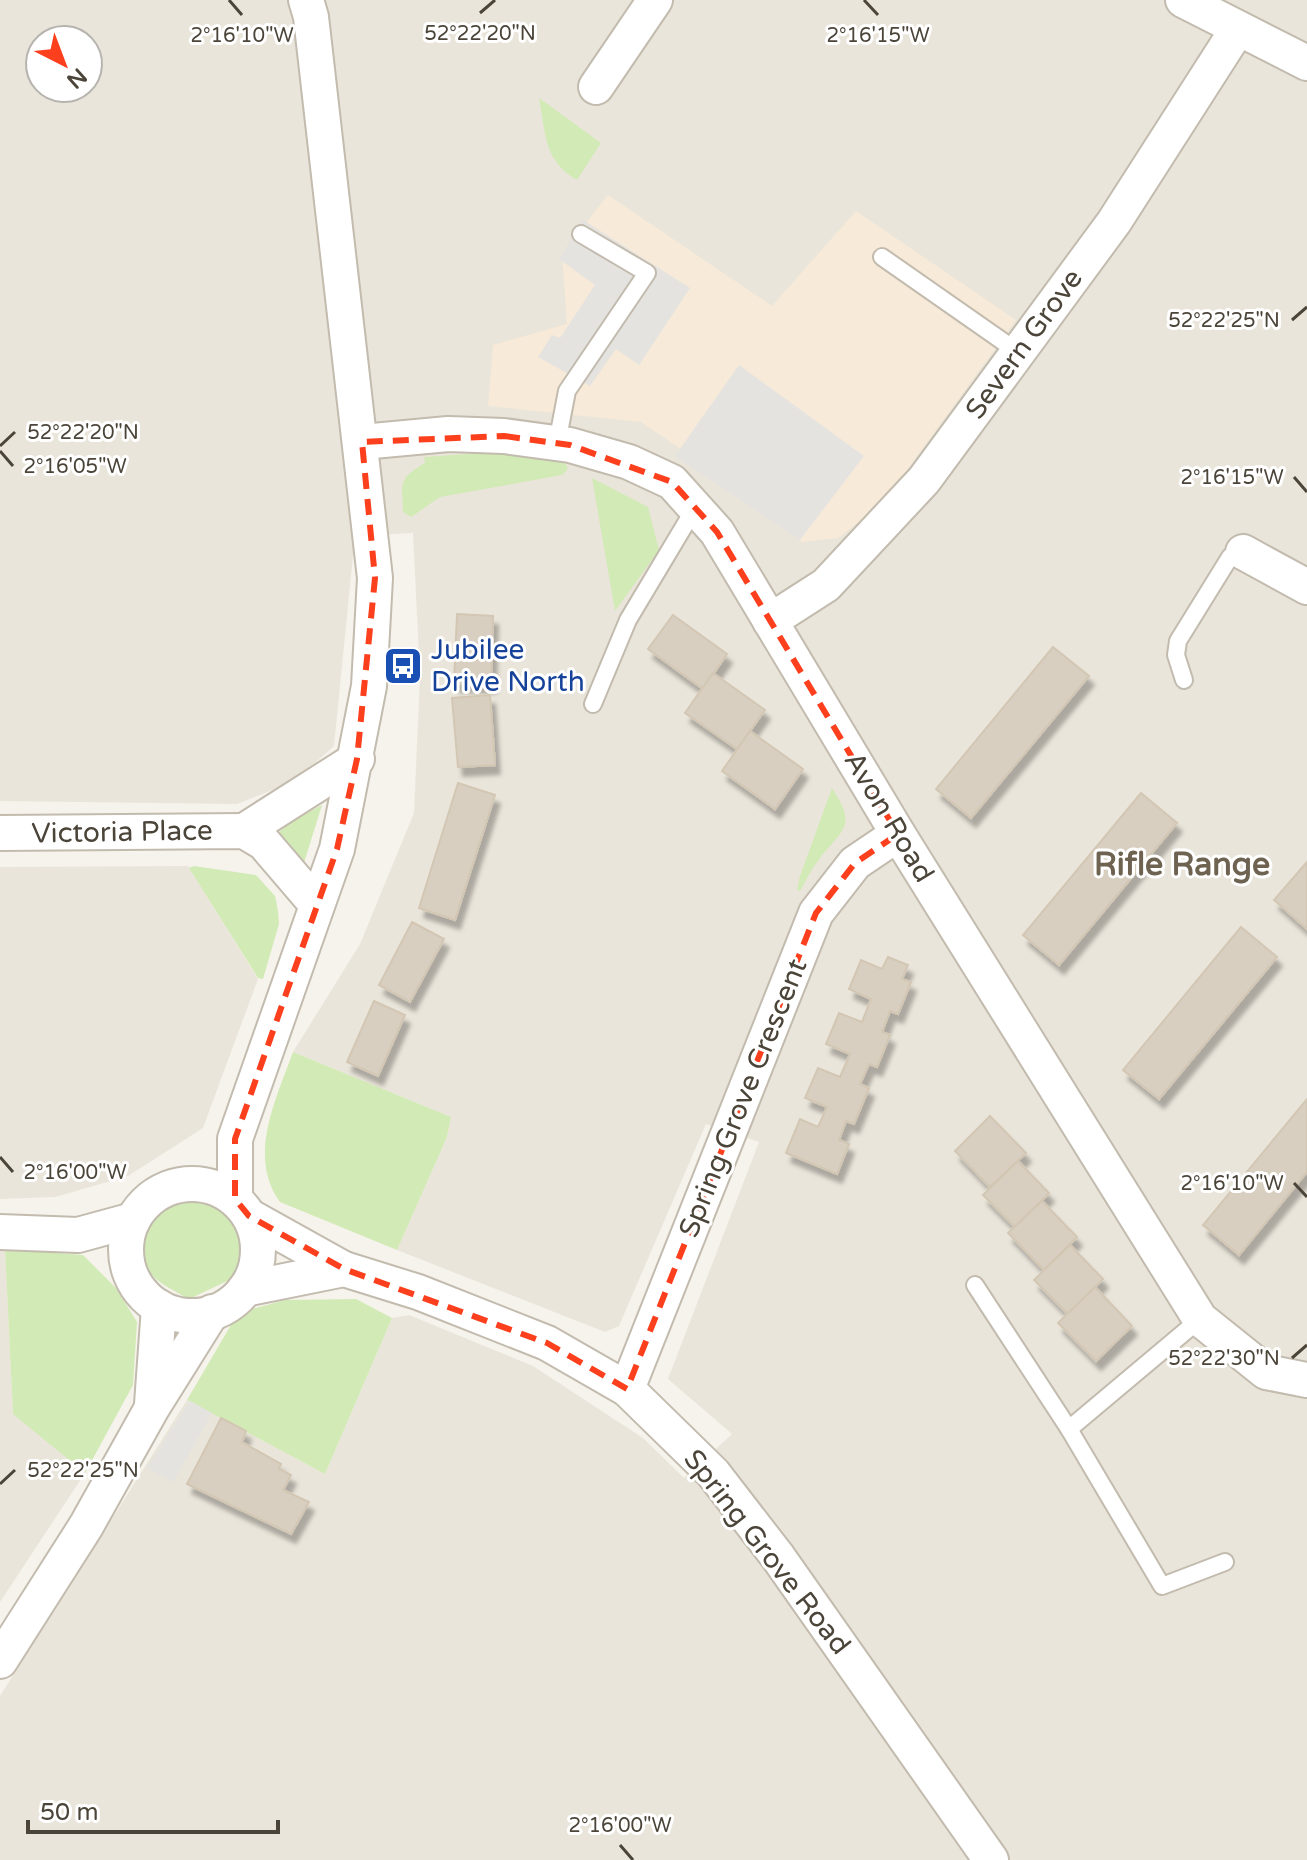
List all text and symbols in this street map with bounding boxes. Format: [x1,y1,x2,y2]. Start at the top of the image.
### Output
text: 52°22'20"N [424,22,536,46]
north arrow [24,24,104,104]
text: 2°16'10"W [190,24,294,48]
text: 2°16'15"W [826,24,930,48]
text: N [61,63,92,94]
street label: Severn Grove [958,262,1090,426]
text: 52°22'25"N [1168,309,1280,333]
text: 52°22'20"N [27,421,139,445]
text: 2°16'05"W [23,455,127,479]
text: 2°16'15"W [1180,466,1284,490]
place label: Jubilee Drive North [431,633,585,699]
bus stop icon: Jubilee Drive North [382,645,424,687]
street label: Avon Road [837,746,941,888]
street label: Victoria Place [31,813,213,851]
district label: Rifle Range [1094,846,1270,884]
street label: Spring Grove Crescent [672,953,815,1242]
text: 2°16'00"W [23,1161,127,1185]
text: 2°16'10"W [1180,1172,1284,1196]
text: 52°22'30"N [1168,1347,1280,1371]
street label: Spring Grove Road [676,1443,858,1661]
text: 52°22'25"N [27,1459,139,1483]
scale bar [28,1784,278,1834]
text: 50 m [40,1798,98,1827]
text: 2°16'00"W [568,1814,672,1838]

